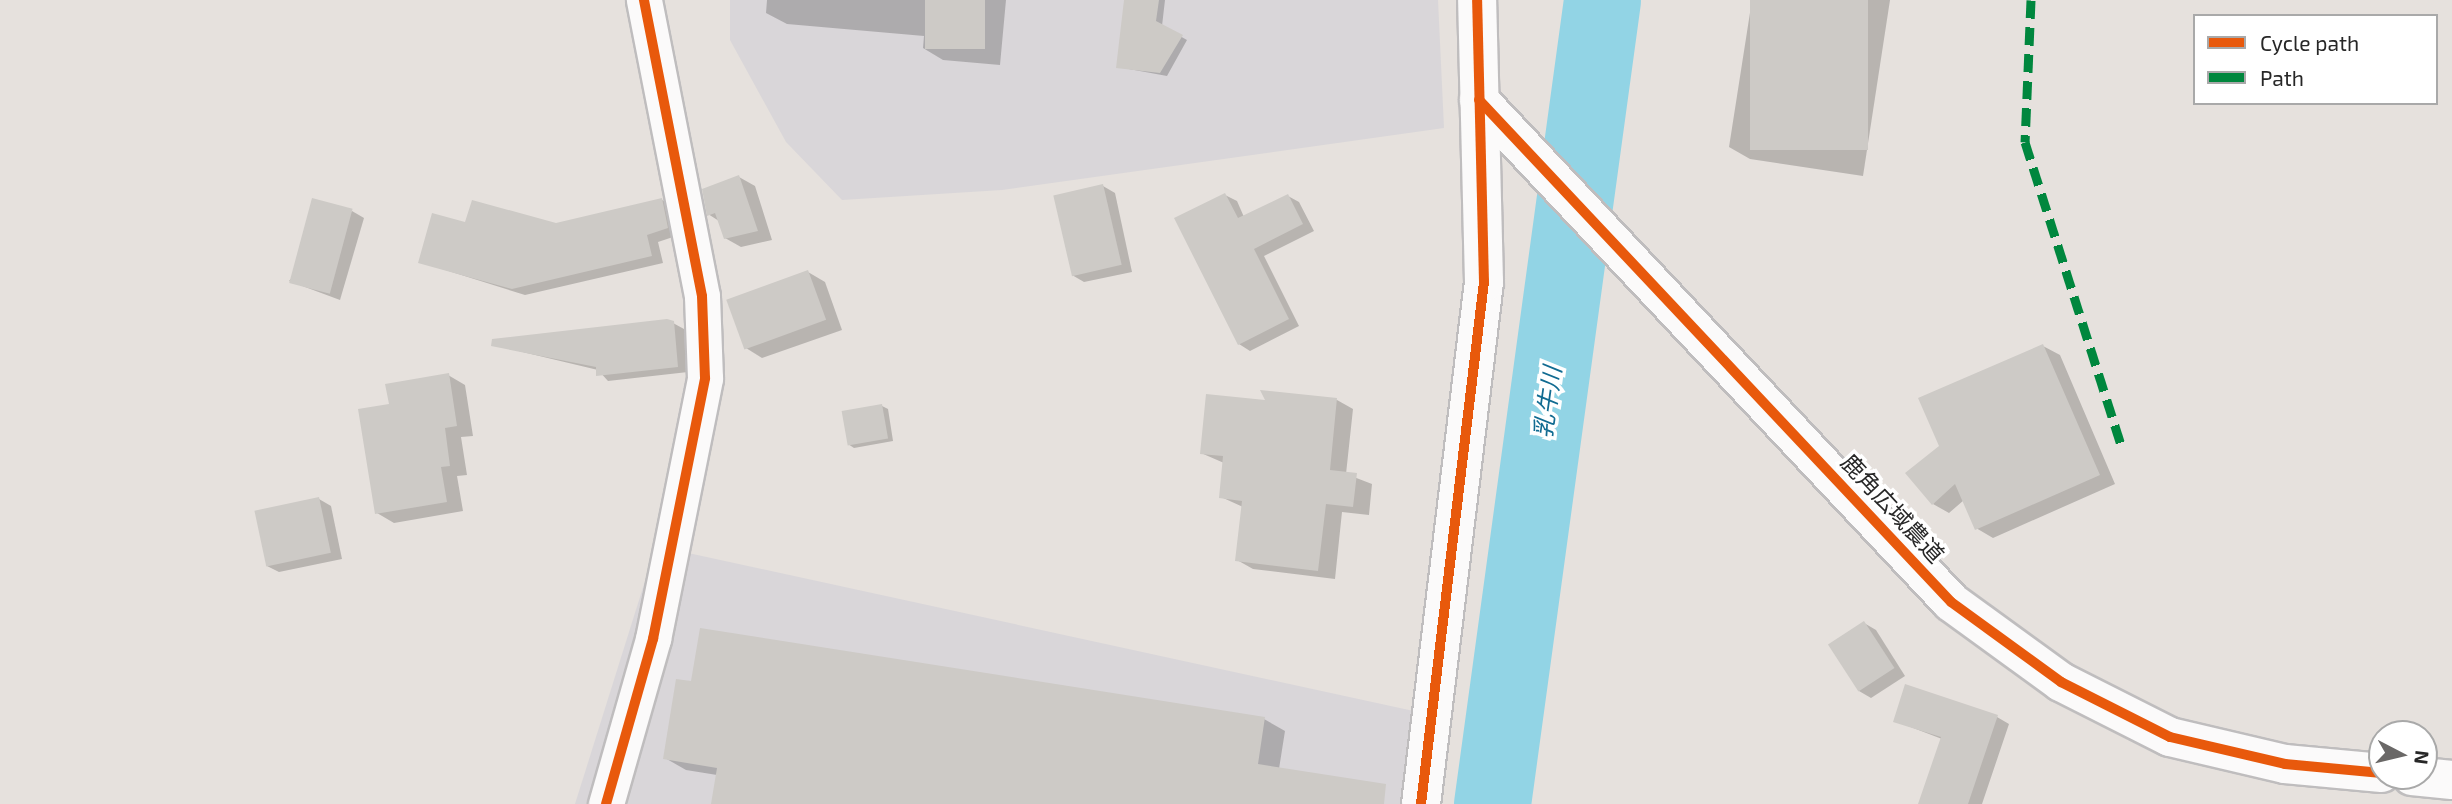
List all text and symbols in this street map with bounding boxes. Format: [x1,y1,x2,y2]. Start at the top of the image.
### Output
legend [2193,14,2438,105]
text: Cycle path [2260,30,2359,55]
text: Path [2260,65,2304,90]
water label: 乳牛川 [1528,364,1566,440]
street label: 鹿角広域農道 [1836,448,1950,568]
north arrow [2368,720,2438,790]
text: N [2410,749,2435,766]

